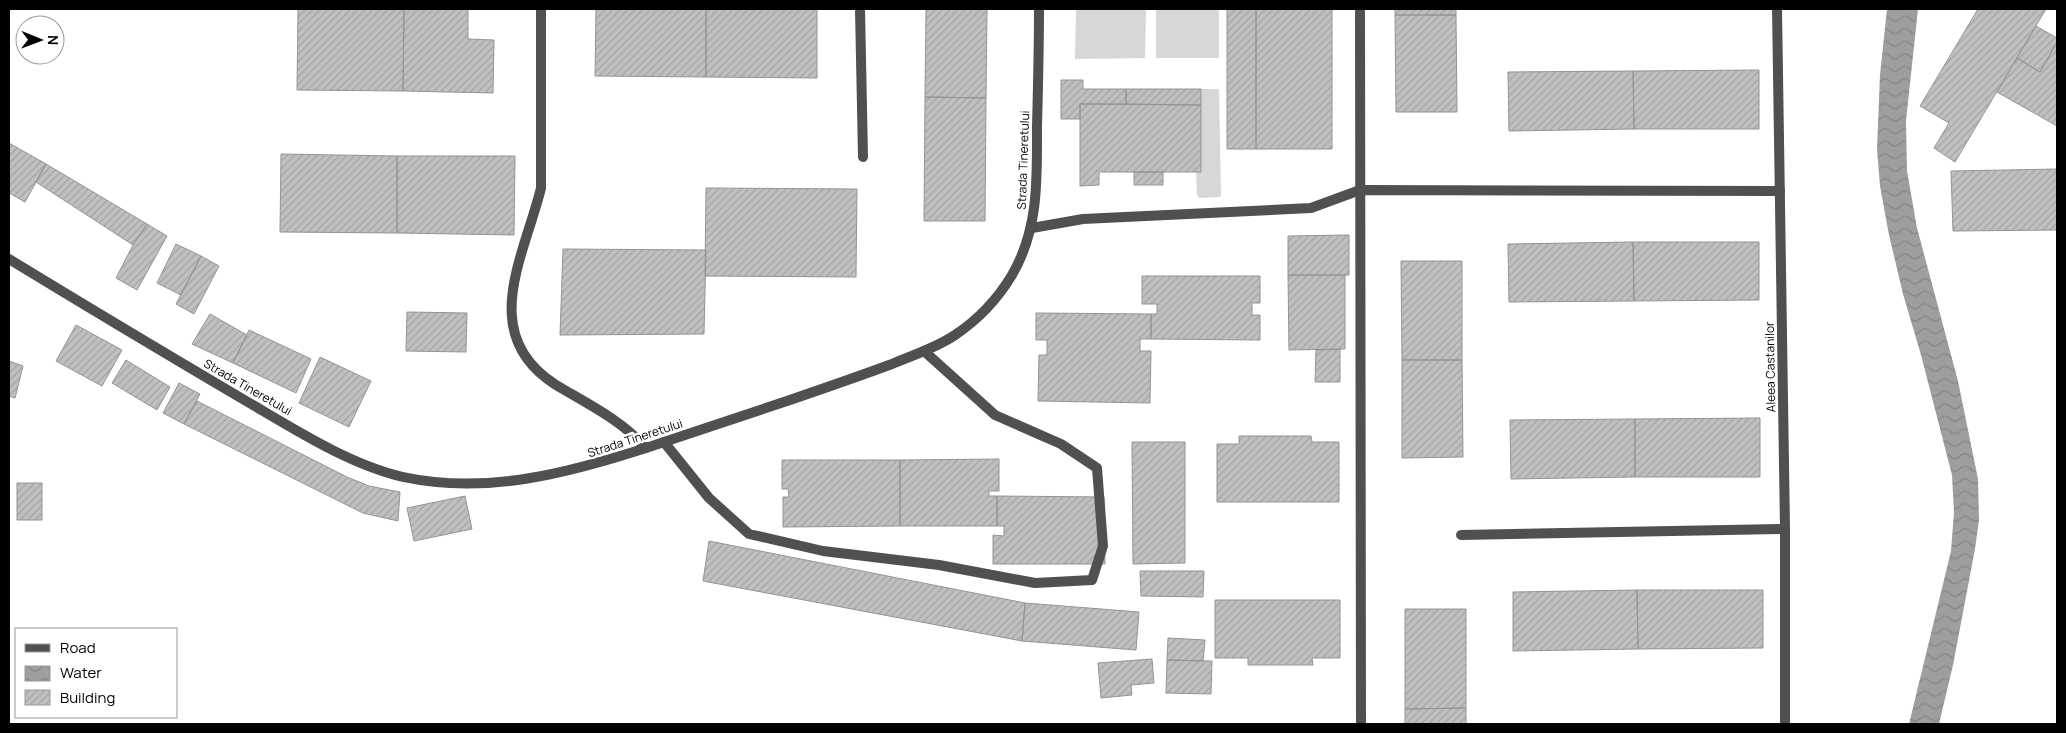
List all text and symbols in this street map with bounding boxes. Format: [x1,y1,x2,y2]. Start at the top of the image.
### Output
north arrow [15,15,65,65]
text: N [44,35,63,45]
street label: Strada Tineretului [1013,110,1033,210]
street label: Aleea Castanilor [1761,321,1779,412]
street label: Strada Tineretului [201,355,295,419]
street label: Strada Tineretului [585,415,685,461]
legend [15,628,178,718]
text: Road [60,637,96,658]
text: Water [60,662,102,683]
text: Building [60,687,115,708]

